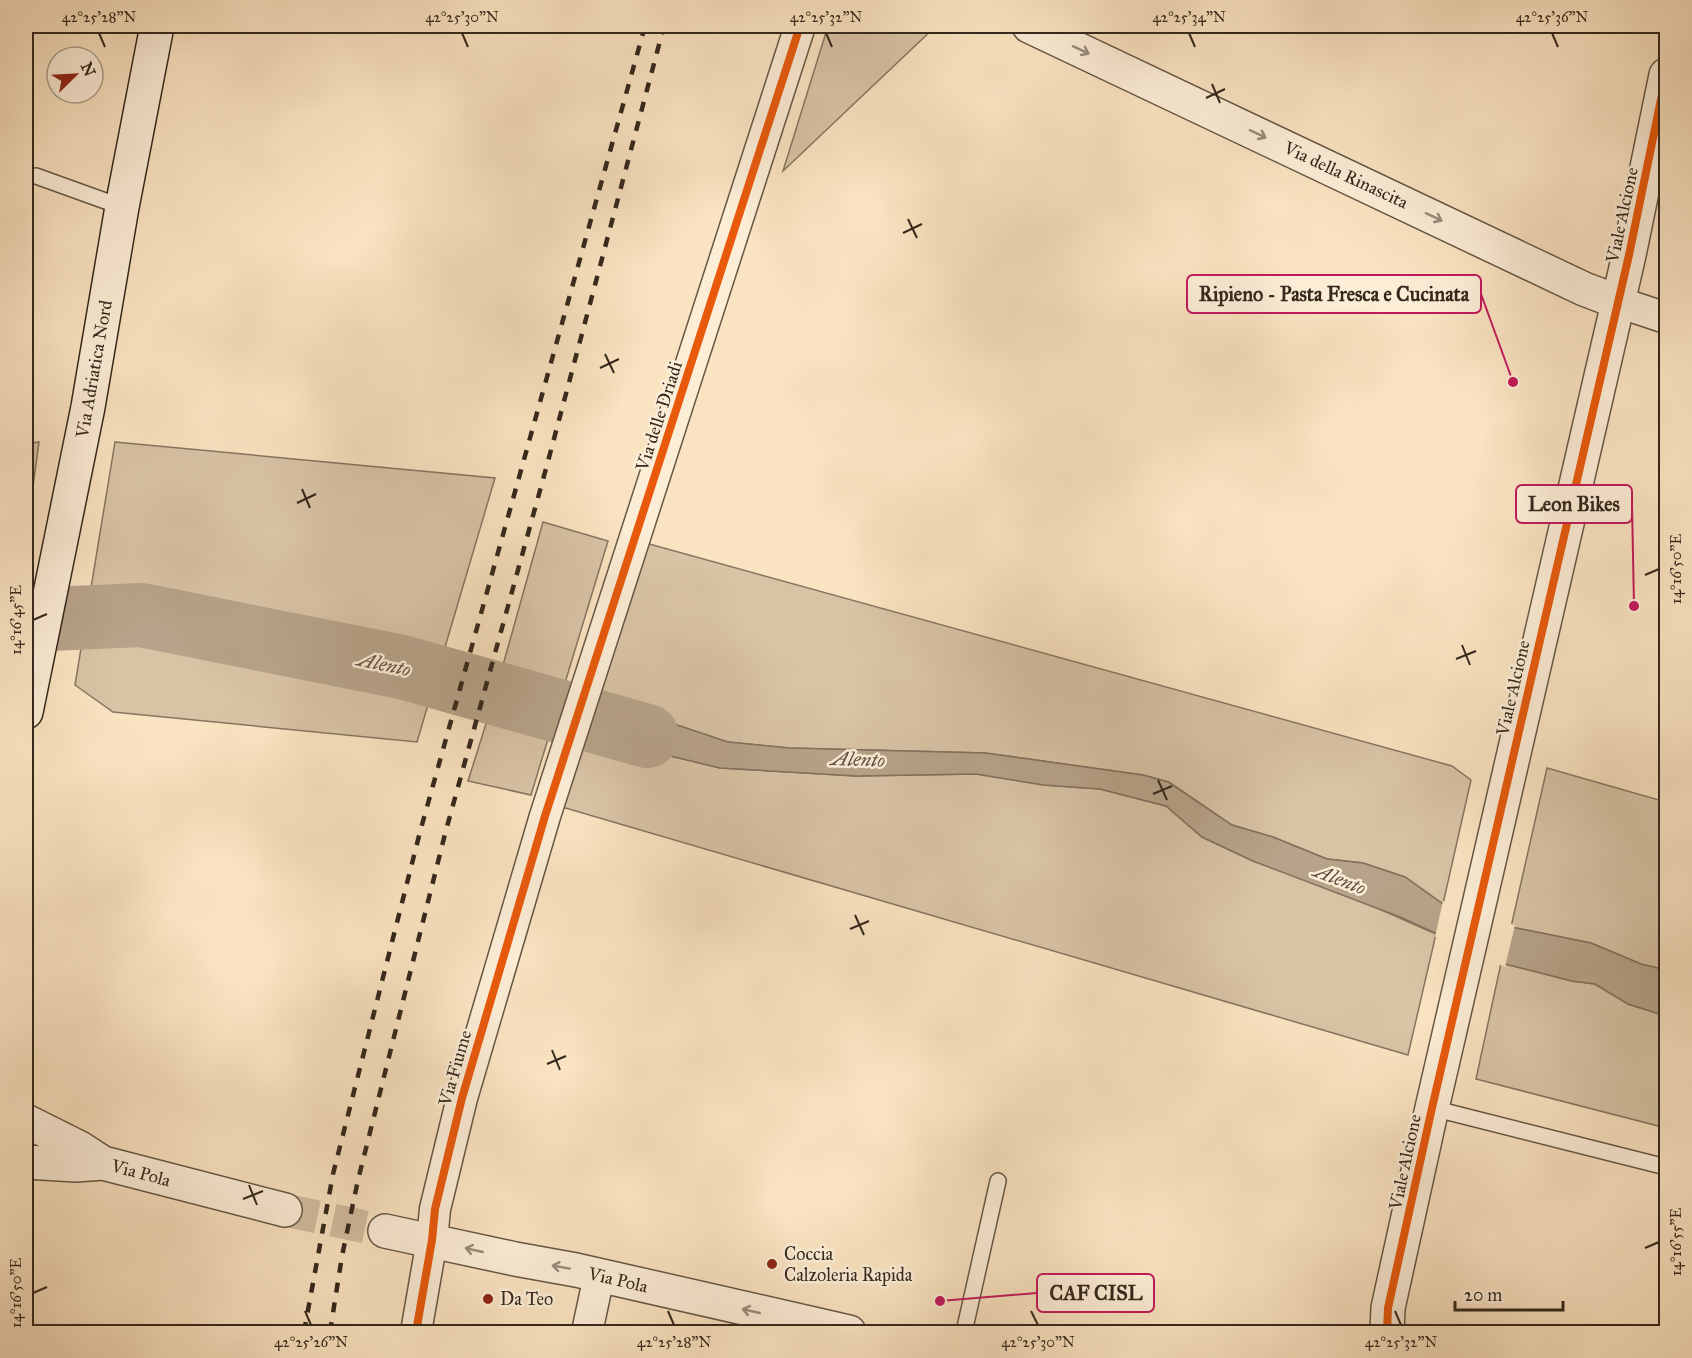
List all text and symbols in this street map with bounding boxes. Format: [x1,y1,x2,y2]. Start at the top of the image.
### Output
text: 42°25'28"N [62,8,136,26]
text: 42°25'30"N [425,8,499,26]
text: 42°25'32"N [790,8,862,26]
text: 42°25'34"N [1152,8,1226,26]
text: 42°25'36"N [1516,8,1589,26]
north arrow [45,45,105,105]
one-way arrow [1072,45,1090,57]
text: N [77,59,100,80]
one-way arrow [1248,128,1266,140]
street label: Via della Rinascita [1279,136,1412,214]
street label: Viale Alcione [1601,165,1643,266]
one-way arrow [1425,211,1443,223]
callout: Ripieno - Pasta Fresca e Cucinata [1187,275,1481,313]
text: Ripieno - Pasta Fresca e Cucinata [1199,282,1470,307]
street label: Via Adriatica Nord [71,298,117,441]
street label: Via delle Driadi [631,358,687,475]
callout: Leon Bikes [1516,485,1632,523]
text: Leon Bikes [1528,492,1621,516]
text: 14°16'50"E [1667,534,1685,604]
text: 14°16'45"E [7,585,25,655]
street label: Viale Alcione [1491,638,1535,739]
water label: Alento [353,646,413,681]
water label: Alento [829,746,886,772]
water label: Alento [1309,857,1370,900]
street label: Via Fiume [433,1028,476,1109]
street label: Viale Alcione [1384,1112,1426,1213]
street label: Via Pola [108,1154,173,1192]
text: 14°16'55"E [1667,1207,1685,1276]
one-way arrow [464,1243,483,1255]
place label: Coccia Calzoleria Rapida [784,1243,913,1286]
marker: Coccia Calzoleria Rapida [765,1257,779,1271]
text: 14°16'50"E [7,1258,25,1328]
one-way arrow [552,1262,571,1273]
street label: Via Pola [585,1262,650,1298]
callout: CAF CISL [1037,1274,1154,1312]
scale bar [1455,1274,1563,1312]
text: CAF CISL [1050,1281,1143,1305]
text: 20 m [1464,1284,1502,1306]
place label: Da Teo [500,1288,553,1310]
marker: Da Teo [481,1292,495,1306]
one-way arrow [742,1304,761,1316]
text: 42°25'26"N [274,1333,348,1351]
text: 42°25'28"N [637,1333,711,1351]
text: 42°25'30"N [1001,1333,1075,1351]
text: 42°25'32"N [1365,1333,1437,1351]

